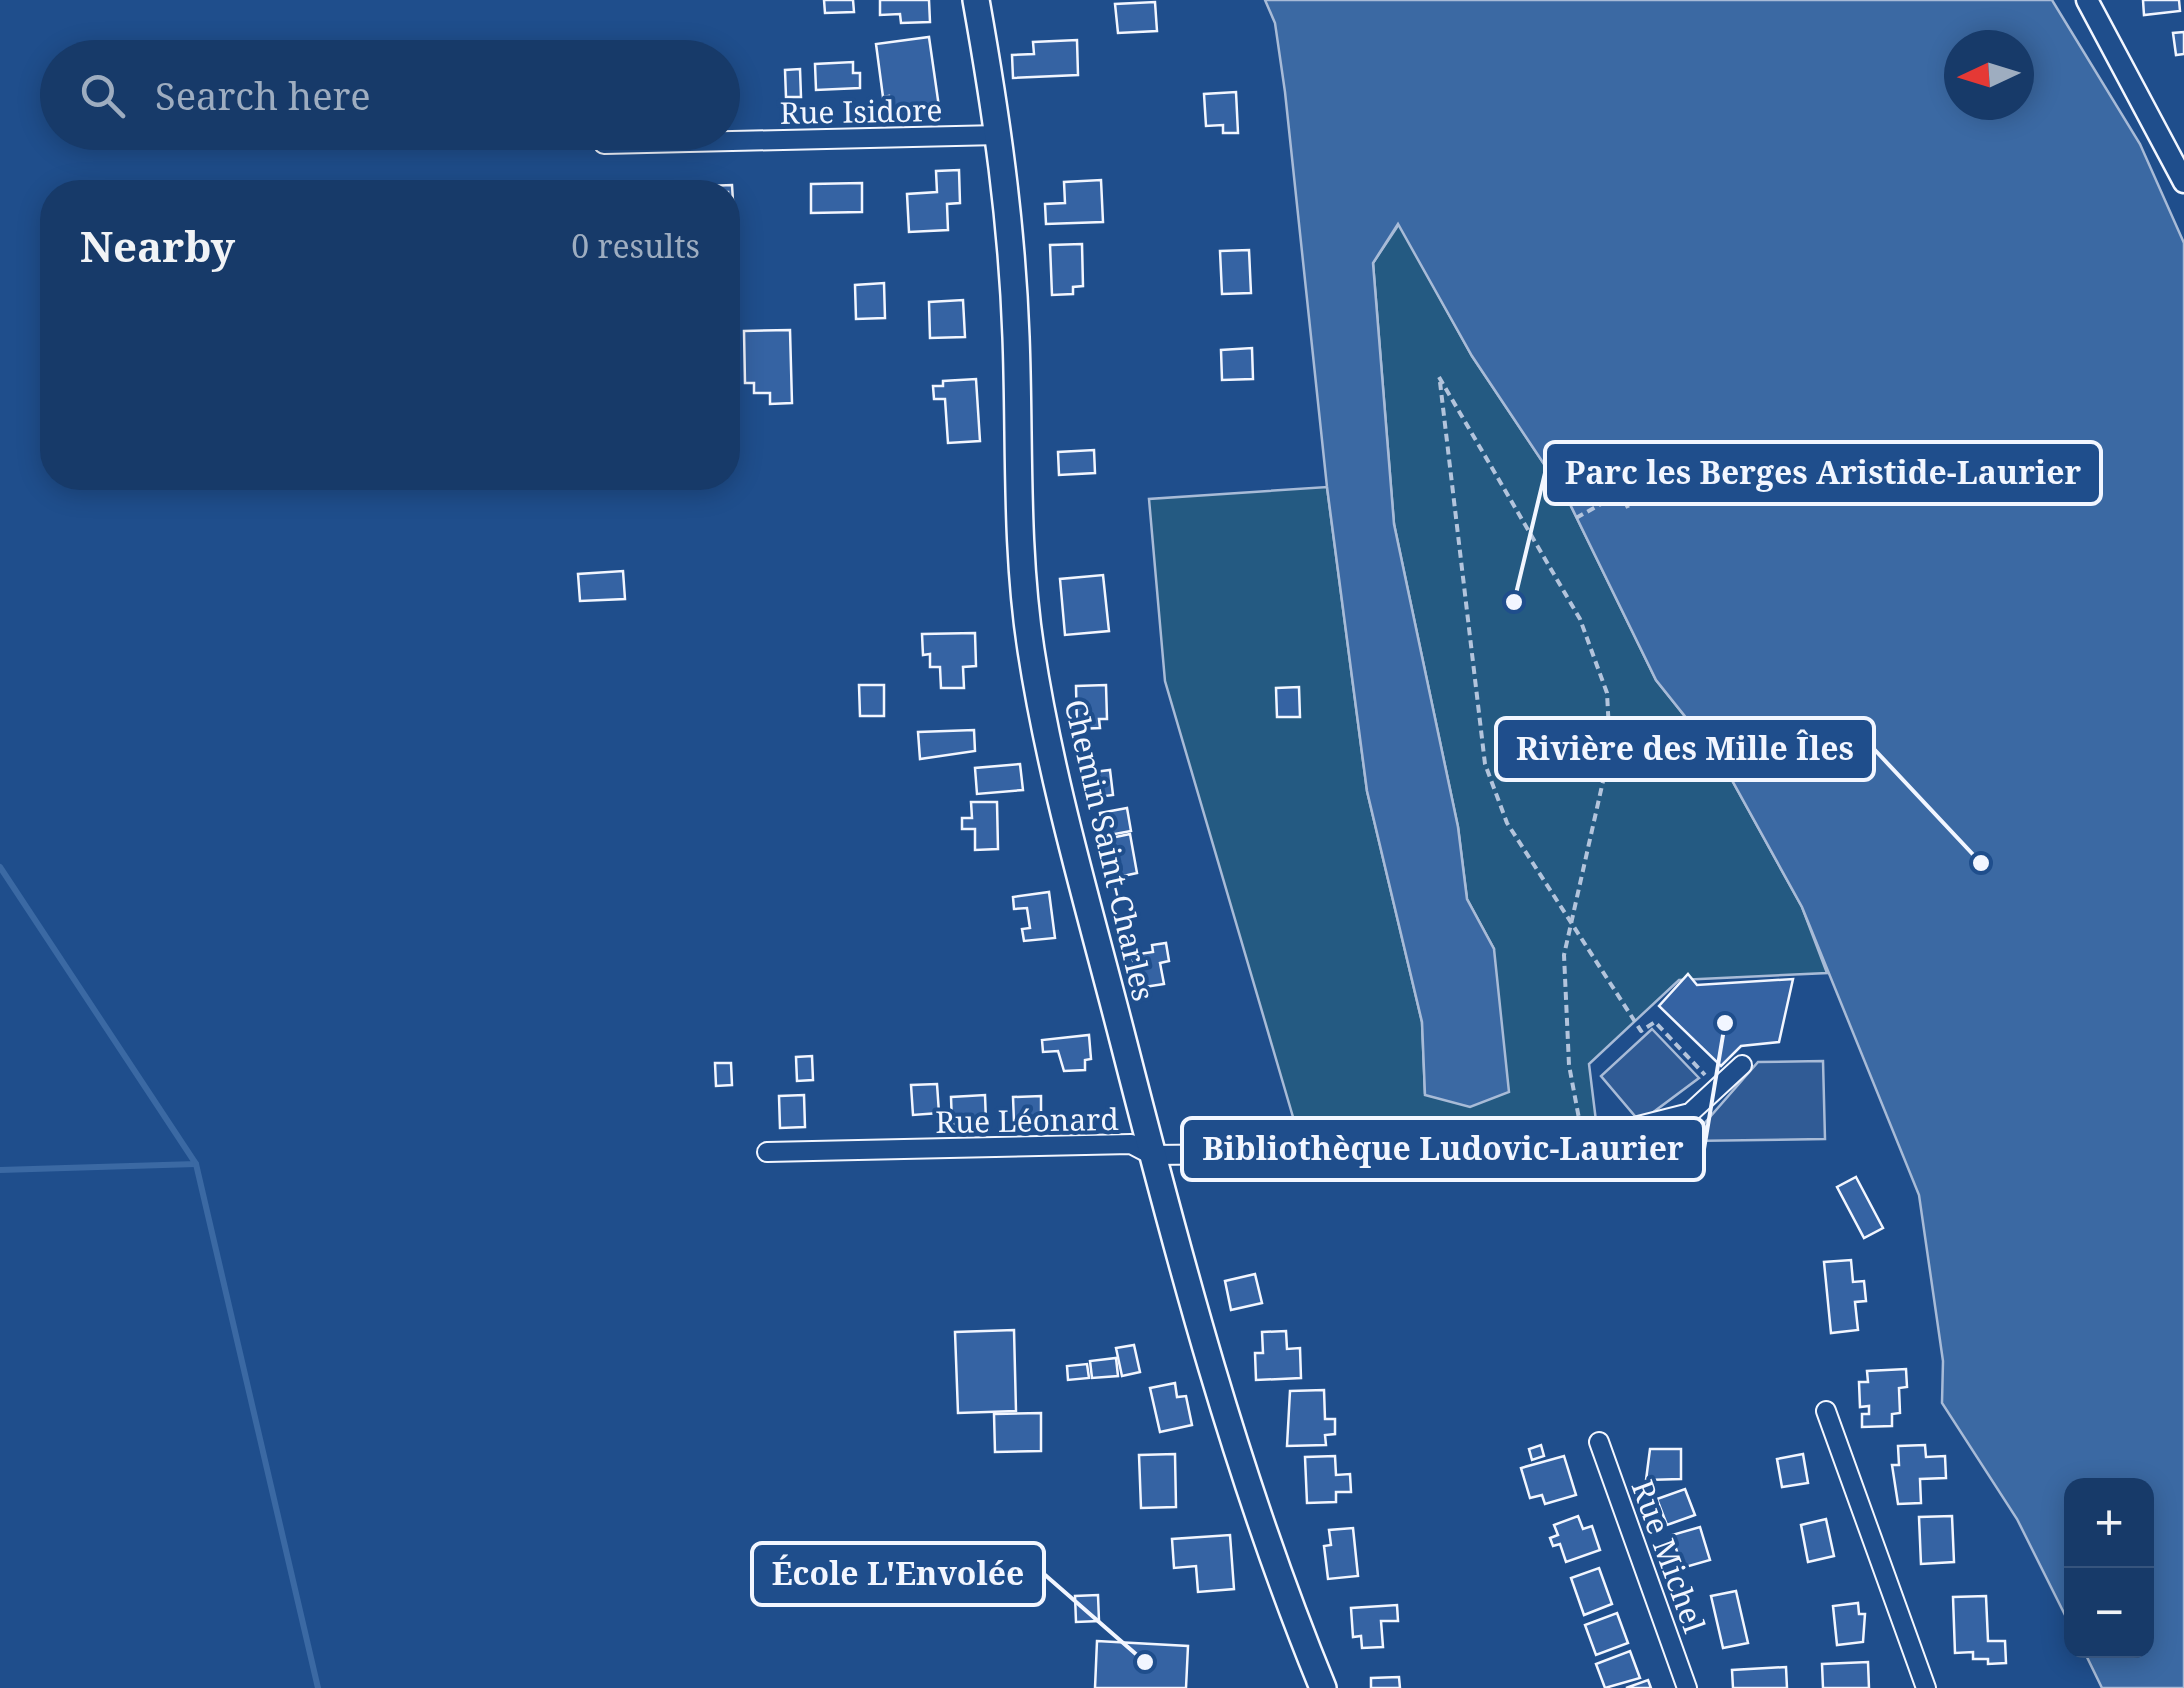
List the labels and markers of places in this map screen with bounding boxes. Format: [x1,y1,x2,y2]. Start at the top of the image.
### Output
callout: Parc les Berges Aristide-Laurier [1545,442,2101,504]
callout: Rivière des Mille Îles [1496,718,1874,780]
callout: Bibliothèque Ludovic-Laurier [1182,1118,1704,1180]
callout: École L'Envolée [752,1543,1044,1605]

